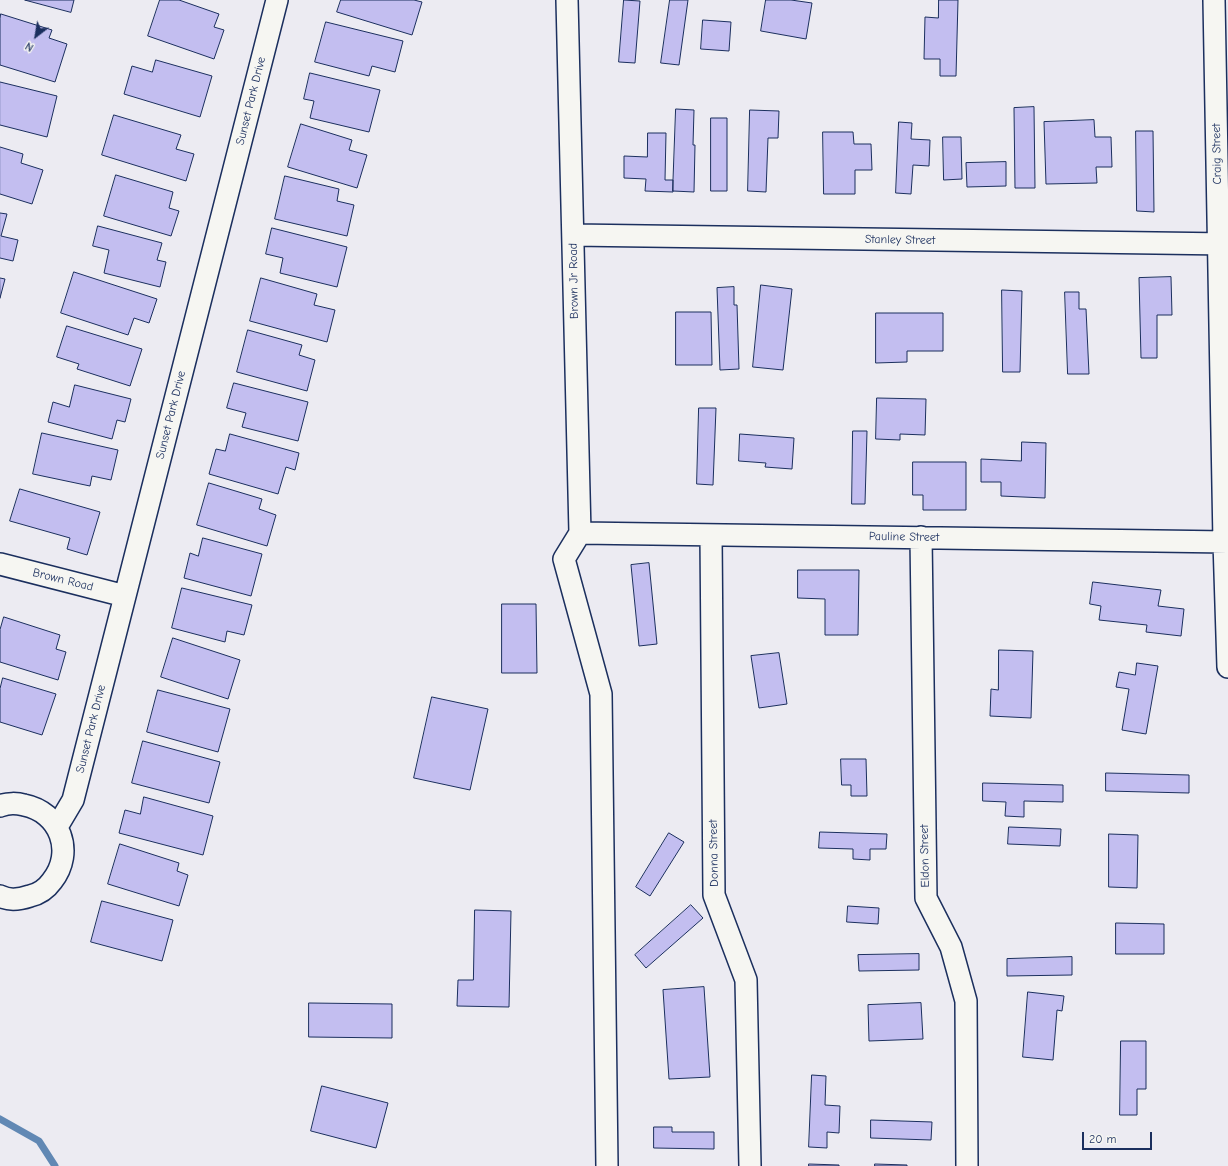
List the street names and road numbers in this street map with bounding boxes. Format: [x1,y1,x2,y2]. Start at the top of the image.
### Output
street label: Sunset Park Drive [233,55,269,147]
street label: Craig Street [1209,123,1225,185]
street label: Stanley Street [865,232,935,248]
street label: Brown Jr Road [566,243,582,319]
street label: Sunset Park Drive [153,369,189,461]
street label: Pauline Street [869,529,939,545]
street label: Brown Road [31,566,95,594]
street label: Sunset Park Drive [73,683,109,775]
street label: Donna Street [706,819,722,887]
street label: Eldon Street [917,824,933,888]

